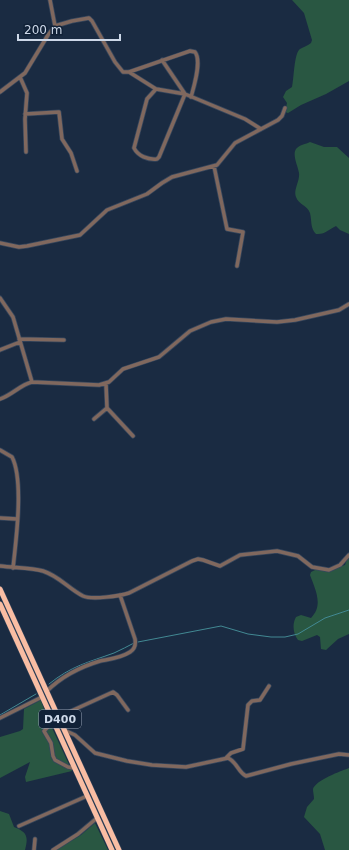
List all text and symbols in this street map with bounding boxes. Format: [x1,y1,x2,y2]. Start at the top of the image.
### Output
scale bar [18,16,120,42]
text: 200 m [24,23,62,37]
road number: D400 [39,710,81,728]

